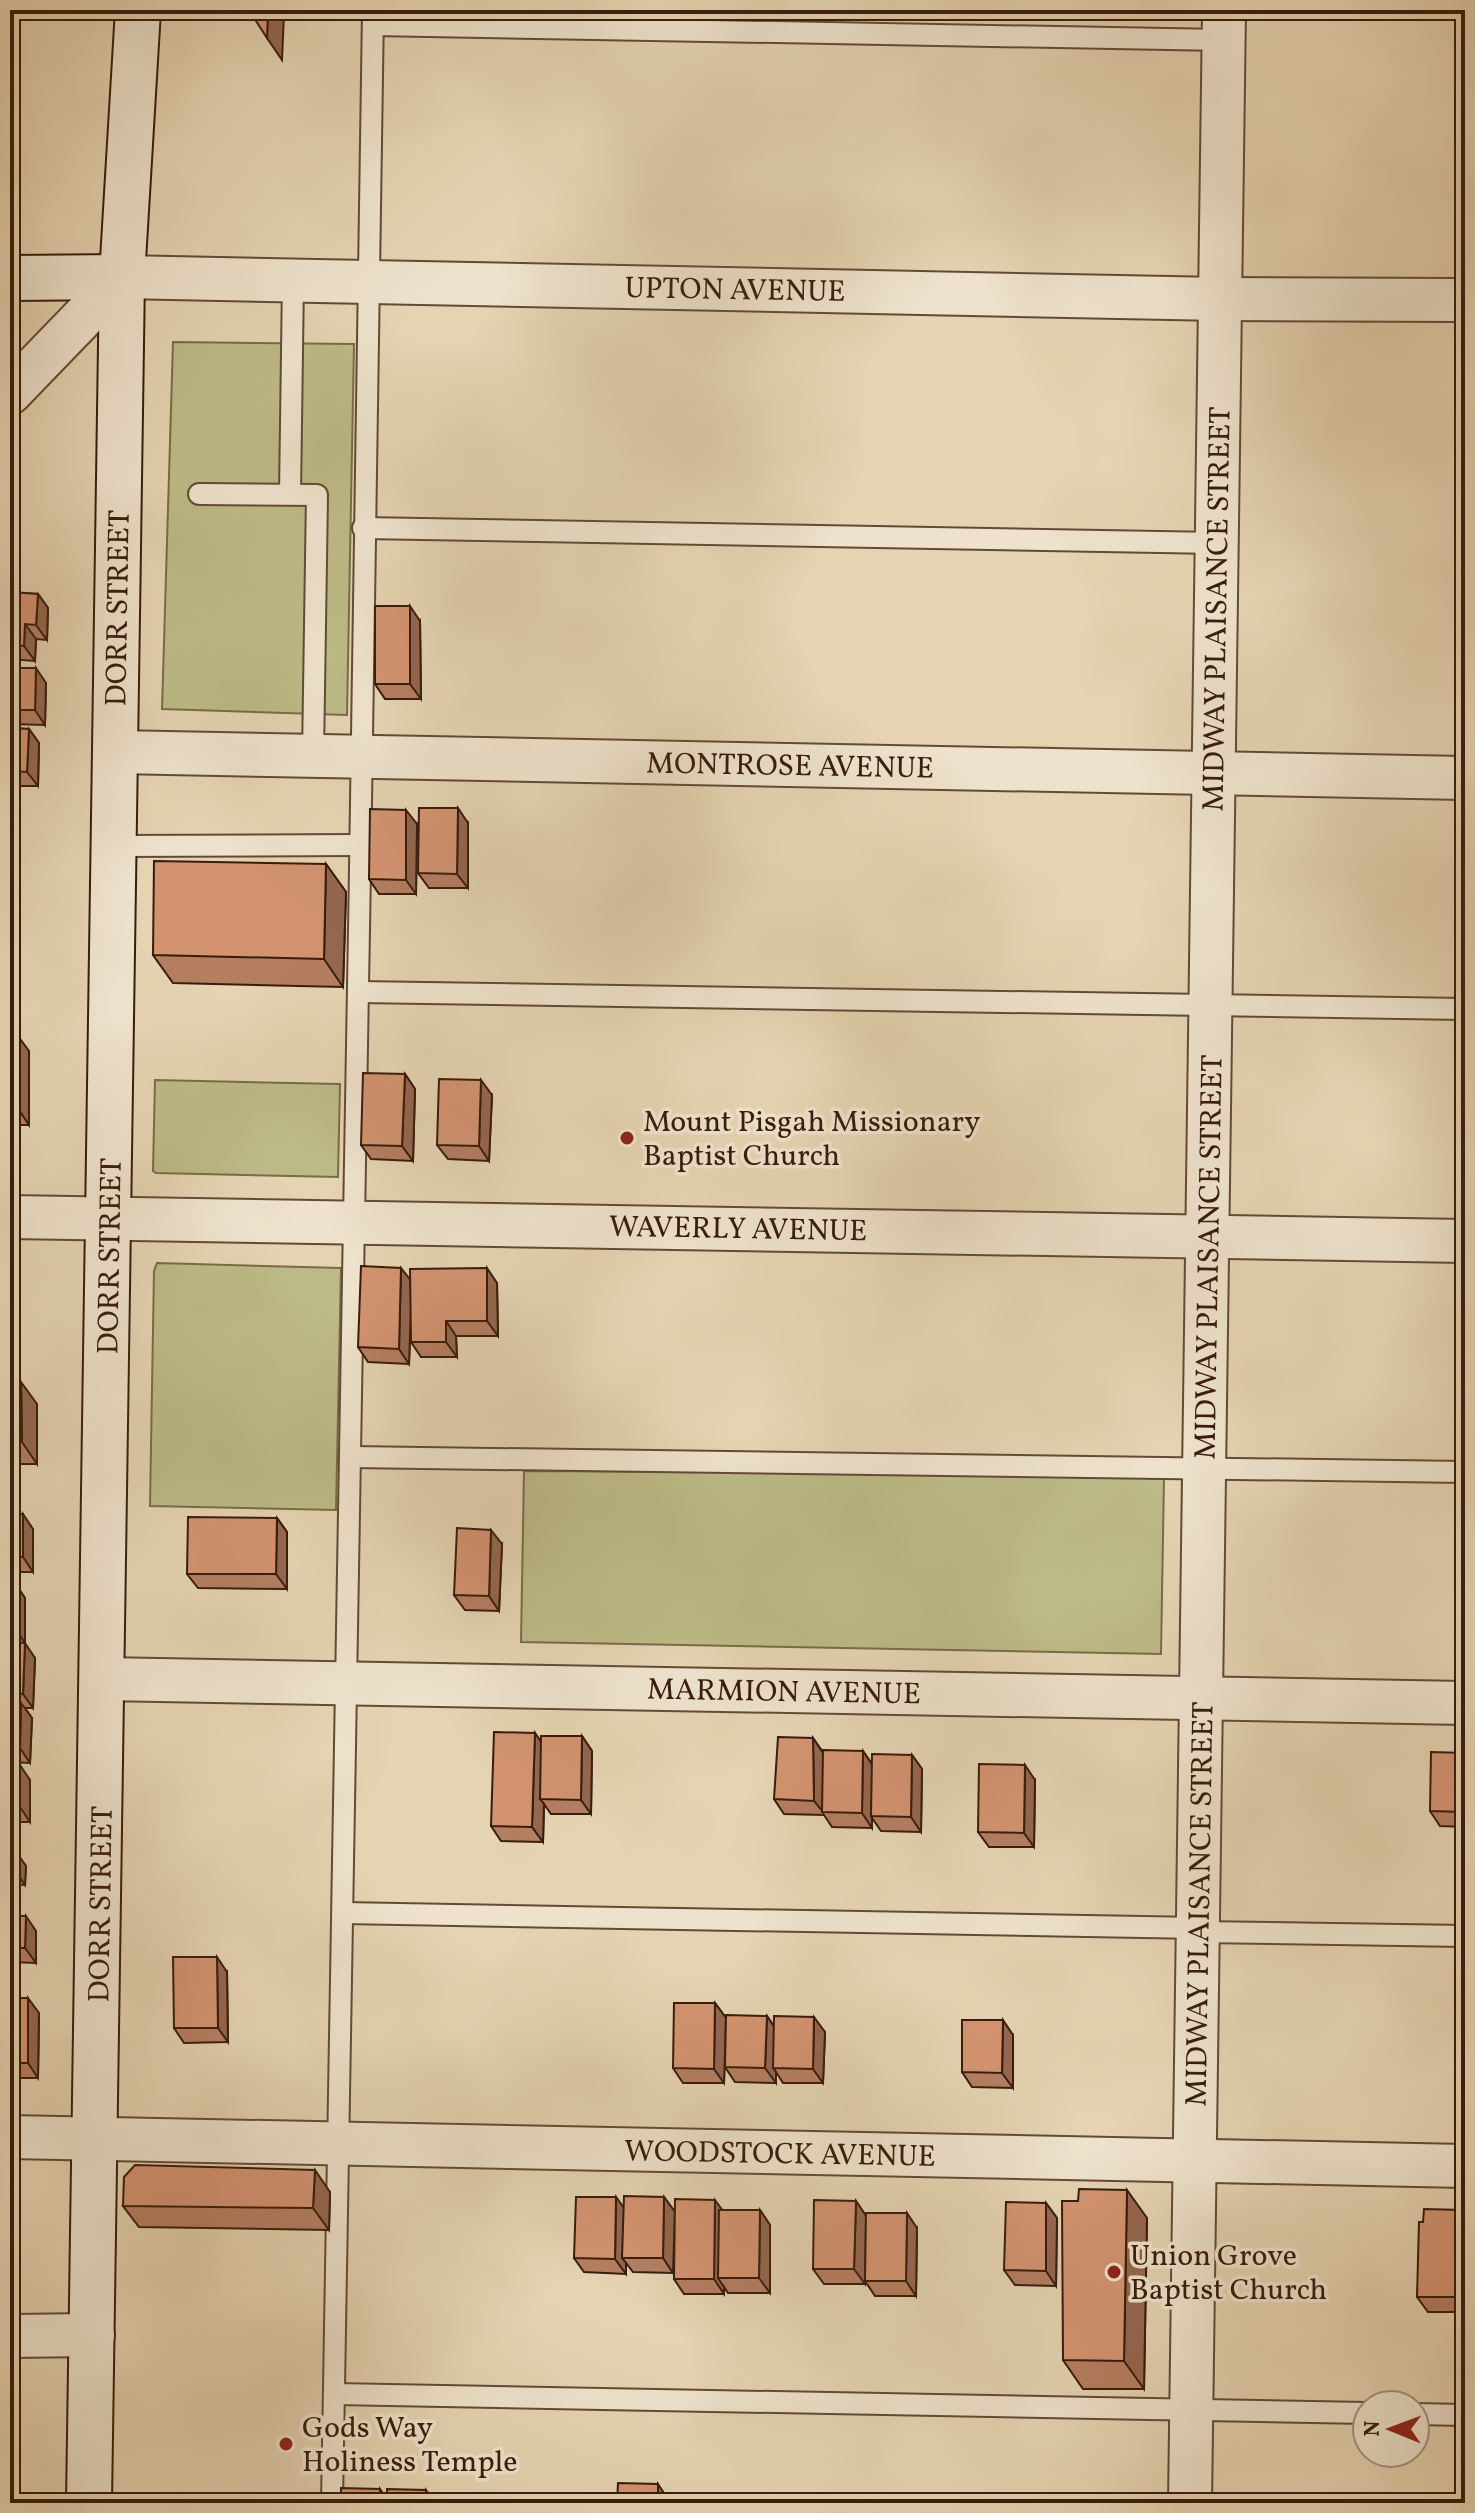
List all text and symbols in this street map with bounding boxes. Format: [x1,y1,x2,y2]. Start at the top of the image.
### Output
street label: UPTON AVENUE [624,268,846,314]
street label: MIDWAY PLAISANCE STREET [1193,406,1243,812]
street label: DORR STREET [96,509,142,707]
street label: MONTROSE AVENUE [646,743,934,791]
street label: MIDWAY PLAISANCE STREET [1185,1054,1235,1460]
place label: Mount Pisgah Missionary Baptist Church [643,1102,980,1178]
marker: Mount Pisgah Missionary Baptist Church [618,1129,636,1147]
street label: DORR STREET [88,1157,134,1355]
street label: WAVERLY AVENUE [609,1207,867,1253]
street label: MARMION AVENUE [647,1670,921,1716]
street label: MIDWAY PLAISANCE STREET [1176,1701,1226,2107]
street label: DORR STREET [79,1805,125,2003]
street label: WOODSTOCK AVENUE [624,2131,936,2179]
place label: Union Grove Baptist Church [1130,2236,1327,2312]
marker: Union Grove Baptist Church [1105,2263,1123,2281]
north arrow [1351,2389,1431,2469]
place label: Gods Way Holiness Temple [302,2408,517,2484]
text: N [1358,2420,1389,2437]
marker: Gods Way Holiness Temple [277,2435,295,2453]

